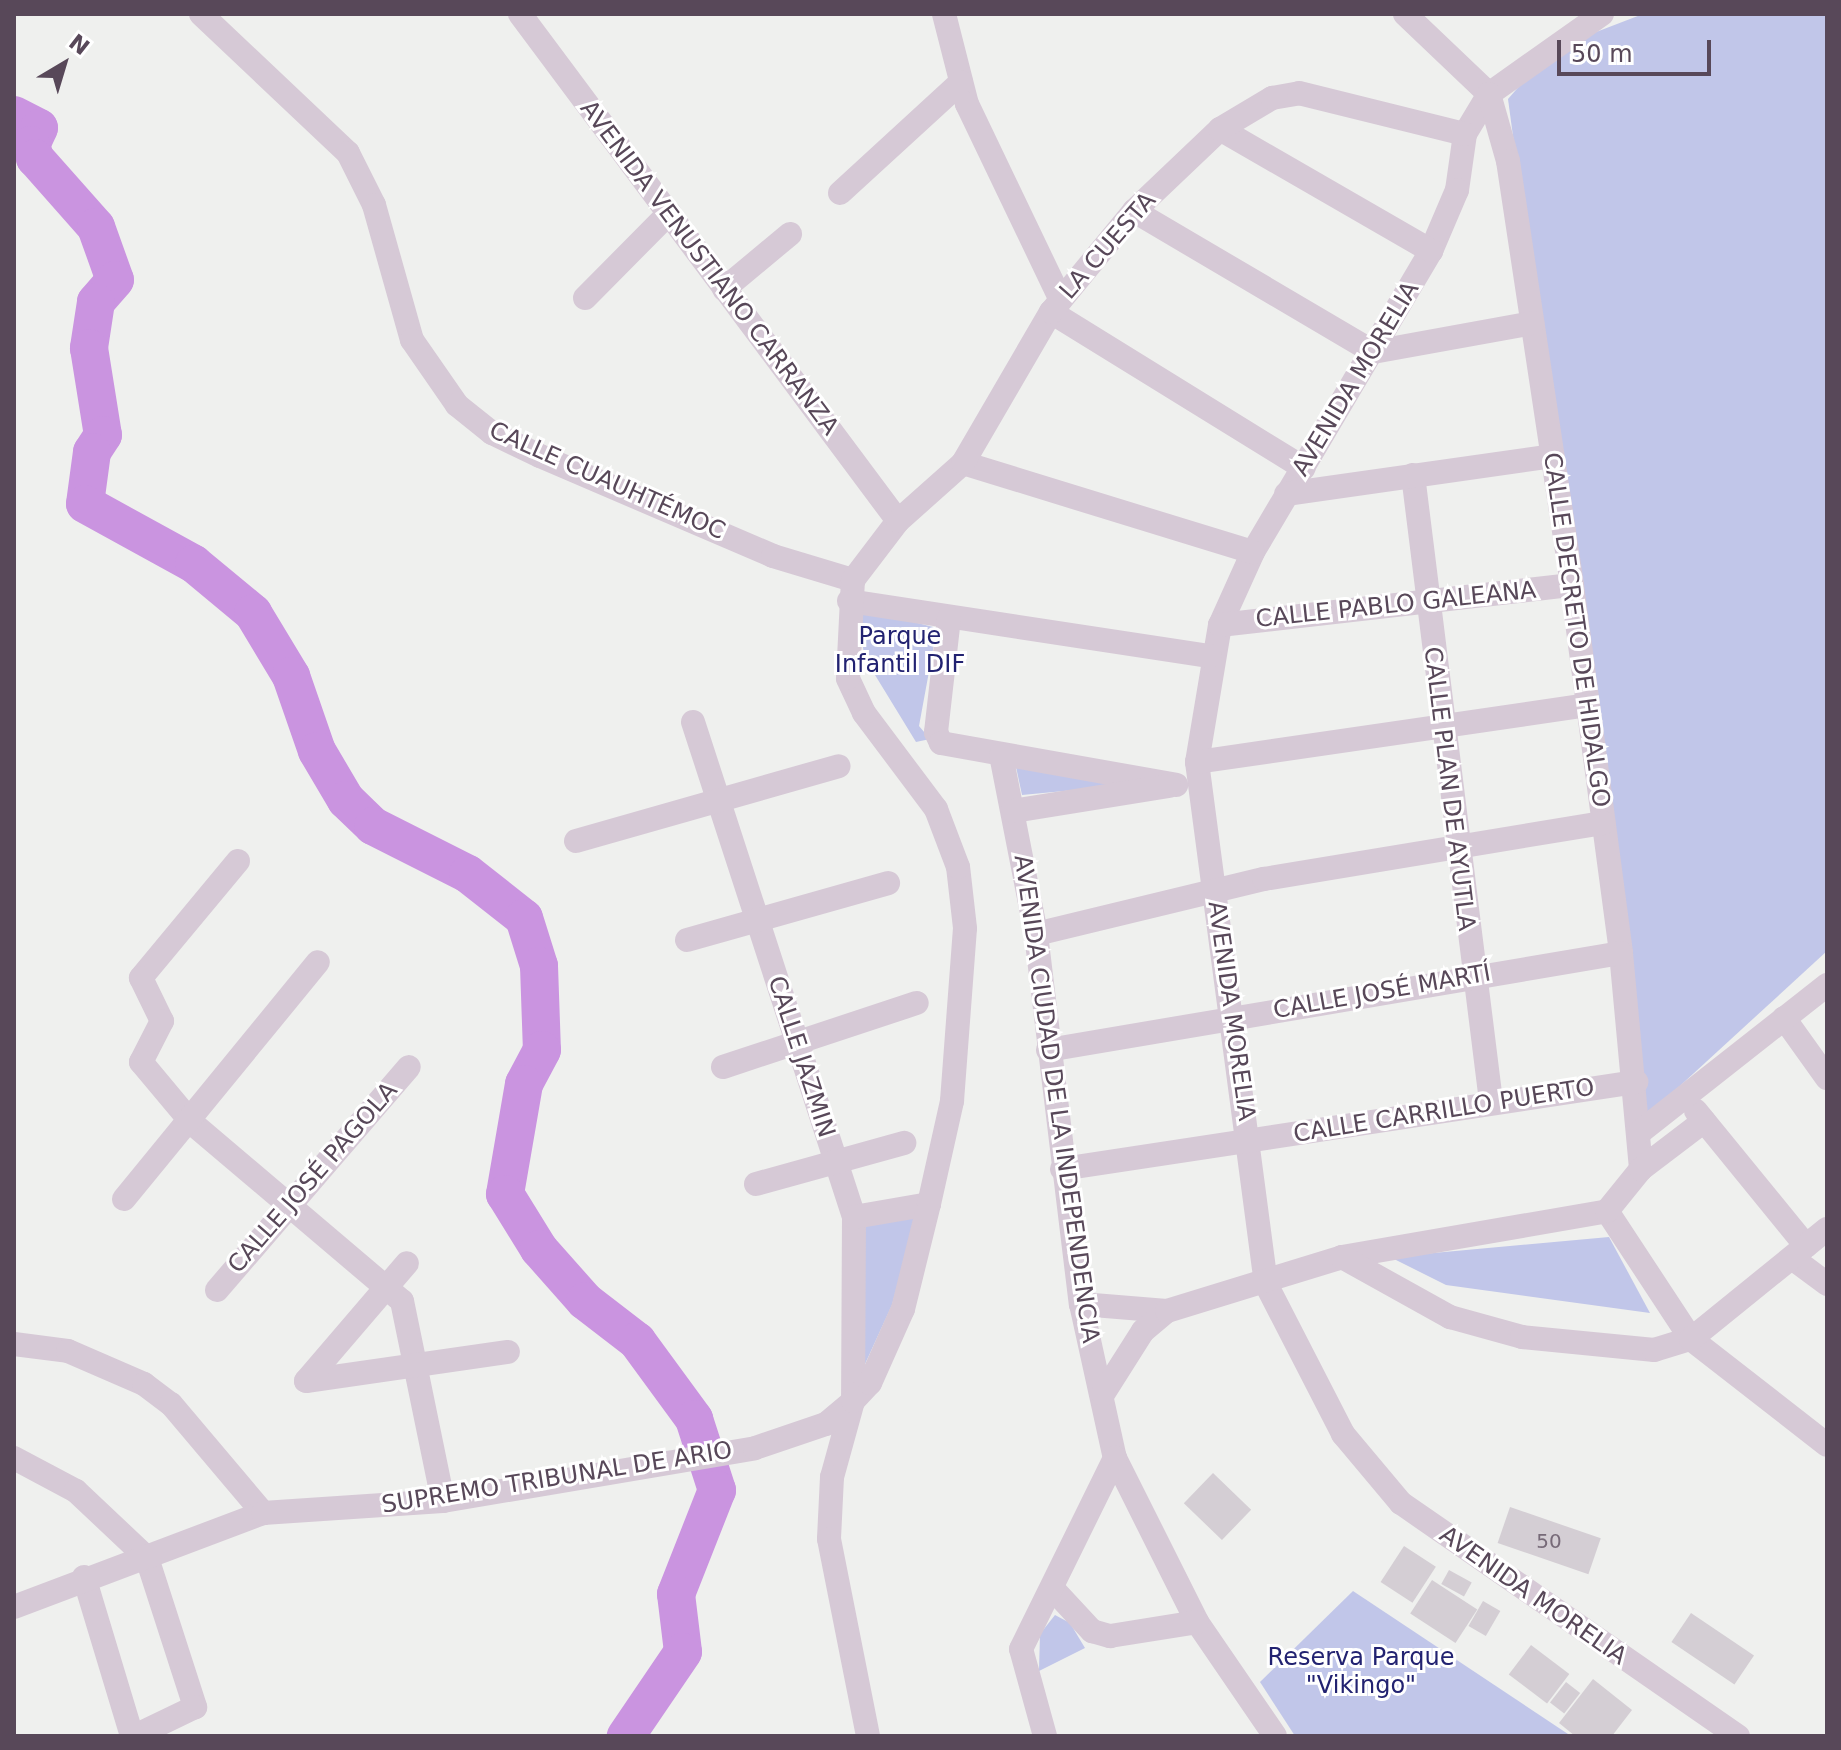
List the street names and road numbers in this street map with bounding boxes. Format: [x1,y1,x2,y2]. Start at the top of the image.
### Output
street label: AVENIDA VENUSTIANO CARRANZA [574,95,844,441]
street label: LA CUESTA [1054,187,1162,305]
street label: AVENIDA MORELIA [1287,276,1425,482]
street label: CALLE CUAUHTÉMOC [485,416,729,546]
street label: CALLE DECRETO DE HIDALGO [1537,451,1615,809]
street label: CALLE PABLO GALEANA [1254,576,1538,634]
street label: CALLE PLAN DE AYUTLA [1417,645,1481,933]
street label: AVENIDA CIUDAD DE LA INDEPENDENCIA [1007,853,1105,1345]
street label: AVENIDA MORELIA [1201,899,1261,1123]
street label: CALLE JOSÉ MARTÍ [1271,959,1493,1025]
street label: CALLE JAZMIN [761,973,841,1141]
street label: CALLE CARRILLO PUERTO [1291,1073,1597,1149]
street label: CALLE JOSÉ PAGOLA [222,1077,404,1279]
street label: SUPREMO TRIBUNAL DE ARIO [380,1436,734,1520]
street label: AVENIDA MORELIA [1434,1521,1632,1671]

